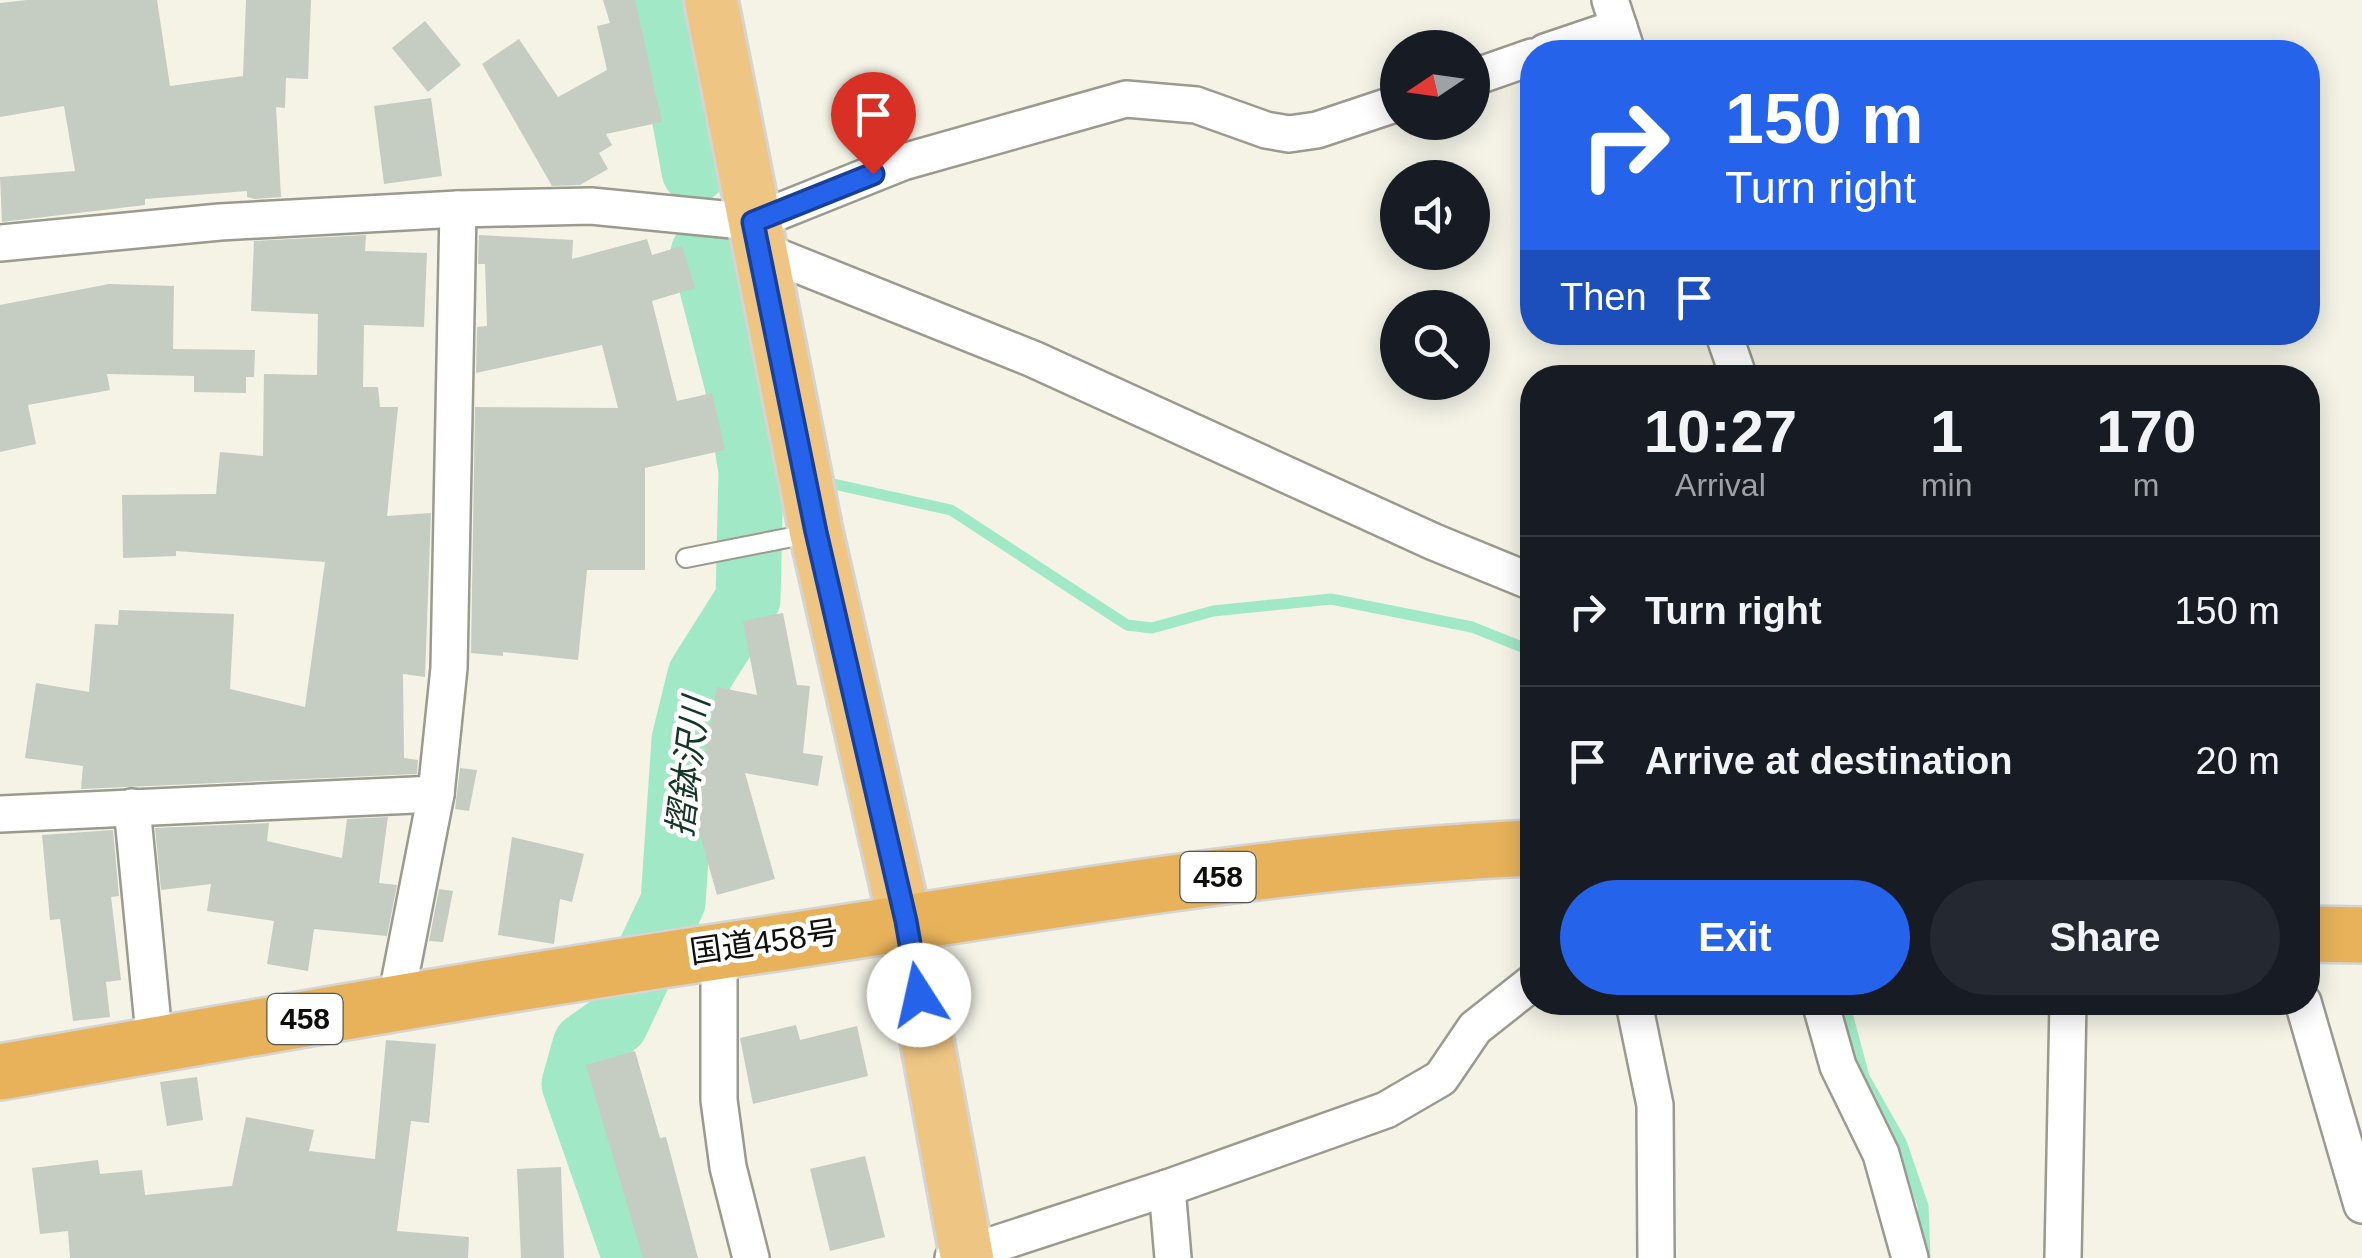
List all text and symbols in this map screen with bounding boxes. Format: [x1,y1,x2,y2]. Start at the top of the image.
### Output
north arrow [1380,30,1490,140]
map controls [1380,30,1490,400]
pin [831,72,916,175]
icon: right [1560,80,1690,210]
text: 150 m [1725,80,1923,158]
icon: arrive [846,87,901,142]
button: sound [1380,160,1490,270]
text: Turn right [1725,162,1916,213]
icon: arrive [1667,270,1722,325]
text: Then [1560,276,1647,318]
button: search [1380,290,1490,400]
text: 10:27 [1644,398,1797,465]
text: 1 [1930,398,1963,465]
text: 170 [2096,398,2196,465]
text: Arrival [1675,467,1766,503]
text: min [1921,467,1972,503]
text: m [2133,467,2160,503]
icon: right [1560,584,1615,639]
text: Turn right [1645,590,1822,632]
text: 150 m [2174,590,2280,632]
water label: 摺鉢沢川 [660,691,716,839]
icon: arrive [1560,734,1615,789]
text: Arrive at destination [1645,740,2012,782]
text: 20 m [2196,740,2280,782]
road number: 458 [1180,852,1256,902]
button: Exit [1560,880,1910,995]
button: Share [1930,880,2280,995]
street label: 国道458号 [688,914,840,970]
position arrow [867,943,971,1047]
road number: 458 [268,994,342,1044]

